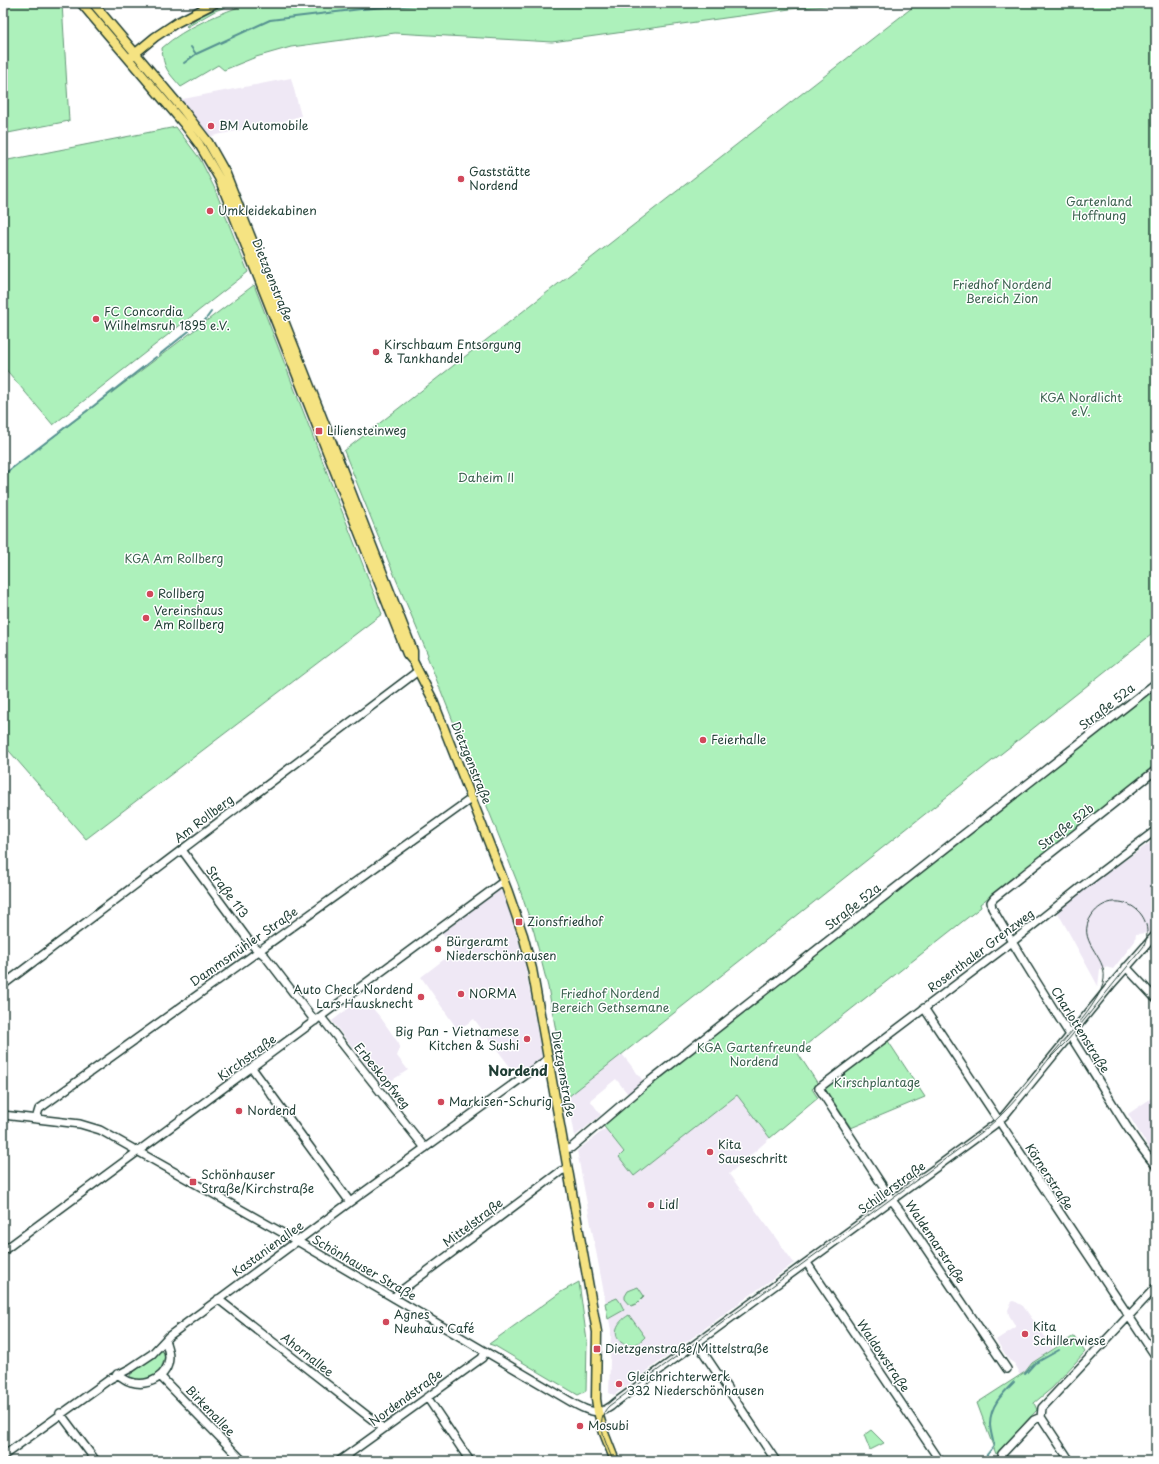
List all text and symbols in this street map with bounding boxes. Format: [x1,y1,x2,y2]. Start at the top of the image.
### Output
place label: BM Automobile [219,116,309,134]
marker: BM Automobile [206,121,216,131]
place label: Gaststätte Nordend [469,162,531,194]
marker: Gaststätte Nordend [456,174,466,184]
park label: Gartenland Hoffnung [1066,192,1133,224]
place label: Umkleidekabinen [218,201,317,219]
marker: Umkleidekabinen [205,206,215,216]
street label: Dietzgenstraße [248,236,298,324]
park label: Friedhof Nordend Bereich Zion [952,275,1052,307]
place label: FC Concordia Wilhelmsruh 1895 e.V. [104,302,230,334]
marker: FC Concordia Wilhelmsruh 1895 e.V. [91,314,101,324]
place label: Kirschbaum Entsorgung & Tankhandel [384,335,521,367]
marker: Kirschbaum Entsorgung & Tankhandel [371,347,381,357]
park label: KGA Nordlicht e.V. [1040,388,1122,420]
place label: Liliensteinweg [327,421,407,439]
marker: Liliensteinweg [314,426,324,436]
park label: Daheim II [458,468,514,486]
park label: KGA Am Rollberg [124,549,224,567]
place label: Rollberg [158,584,205,602]
marker: Rollberg [145,589,155,599]
place label: Vereinshaus Am Rollberg [154,601,224,633]
marker: Vereinshaus Am Rollberg [141,613,151,623]
street label: Straße 52a [1075,678,1139,734]
street label: Dietzgenstraße [447,719,497,807]
place label: Feierhalle [711,730,767,748]
marker: Feierhalle [698,735,708,745]
street label: Am Rollberg [170,790,237,847]
street label: Straße 52b [1034,799,1097,854]
street label: Straße 113 [202,861,253,921]
street label: Straße 52a [821,878,885,934]
street label: Dammsmühler Straße [186,902,301,990]
street label: Rosenthaler Grenzweg [923,904,1037,996]
place label: Zionsfriedhof [527,912,604,930]
marker: Zionsfriedhof [514,917,524,927]
place label: Bürgeramt Niederschönhausen [446,932,557,964]
marker: Bürgeramt Niederschönhausen [433,944,443,954]
place label: Auto Check Nordend Lars Hausknecht [293,980,413,1012]
street label: Charlottenstraße [1047,983,1115,1076]
place label: NORMA [469,984,517,1002]
park label: Friedhof Nordend Bereich Gethsemane [551,984,670,1016]
marker: NORMA [456,989,466,999]
marker: Auto Check Nordend Lars Hausknecht [416,992,426,1002]
place label: Big Pan - Vietnamese Kitchen & Sushi [395,1022,519,1054]
street label: Dietzgenstraße [548,1029,580,1118]
street label: Kirchstraße [213,1030,279,1085]
marker: Big Pan - Vietnamese Kitchen & Sushi [522,1034,532,1044]
street label: Erbeskopfweg [350,1038,415,1112]
park label: KGA Gartenfreunde Nordend [697,1038,811,1070]
district label: Nordend [488,1060,548,1081]
park label: Kirschplantage [834,1073,920,1091]
place label: Markisen-Schurig [449,1092,552,1110]
marker: Markisen-Schurig [436,1097,446,1107]
place label: Nordend [247,1101,296,1119]
marker: Nordend [234,1106,244,1116]
place label: Kita Sauseschritt [718,1135,788,1167]
street label: Körnerstraße [1022,1140,1078,1213]
marker: Kita Sauseschritt [705,1147,715,1157]
street label: Schillerstraße [854,1157,929,1218]
place label: Schönhauser Straße/Kirchstraße [201,1165,314,1197]
marker: Schönhauser Straße/Kirchstraße [188,1177,198,1187]
street label: Mittelstraße [439,1194,506,1251]
place label: Lidl [659,1195,679,1213]
street label: Waldemarstraße [901,1196,970,1287]
marker: Lidl [646,1200,656,1210]
street label: Kastanienallee [228,1216,307,1280]
street label: Schönhauser Straße [309,1230,420,1304]
place label: Agnes Neuhaus Café [394,1305,474,1337]
street label: Waldowstraße [853,1316,915,1395]
marker: Agnes Neuhaus Café [381,1317,391,1327]
place label: Kita Schillerwiese [1033,1317,1106,1349]
street label: Ahornallee [277,1328,338,1381]
marker: Kita Schillerwiese [1020,1329,1030,1339]
place label: Dietzgenstraße/Mittelstraße [605,1339,769,1357]
marker: Dietzgenstraße/Mittelstraße [592,1344,602,1354]
street label: Nordendstraße [365,1364,446,1430]
place label: Gleichrichterwerk 332 Niederschönhausen [627,1367,764,1399]
marker: Gleichrichterwerk 332 Niederschönhausen [614,1379,624,1389]
street label: Birkenallee [182,1381,240,1440]
place label: Mosubi [588,1416,629,1434]
marker: Mosubi [575,1421,585,1431]

